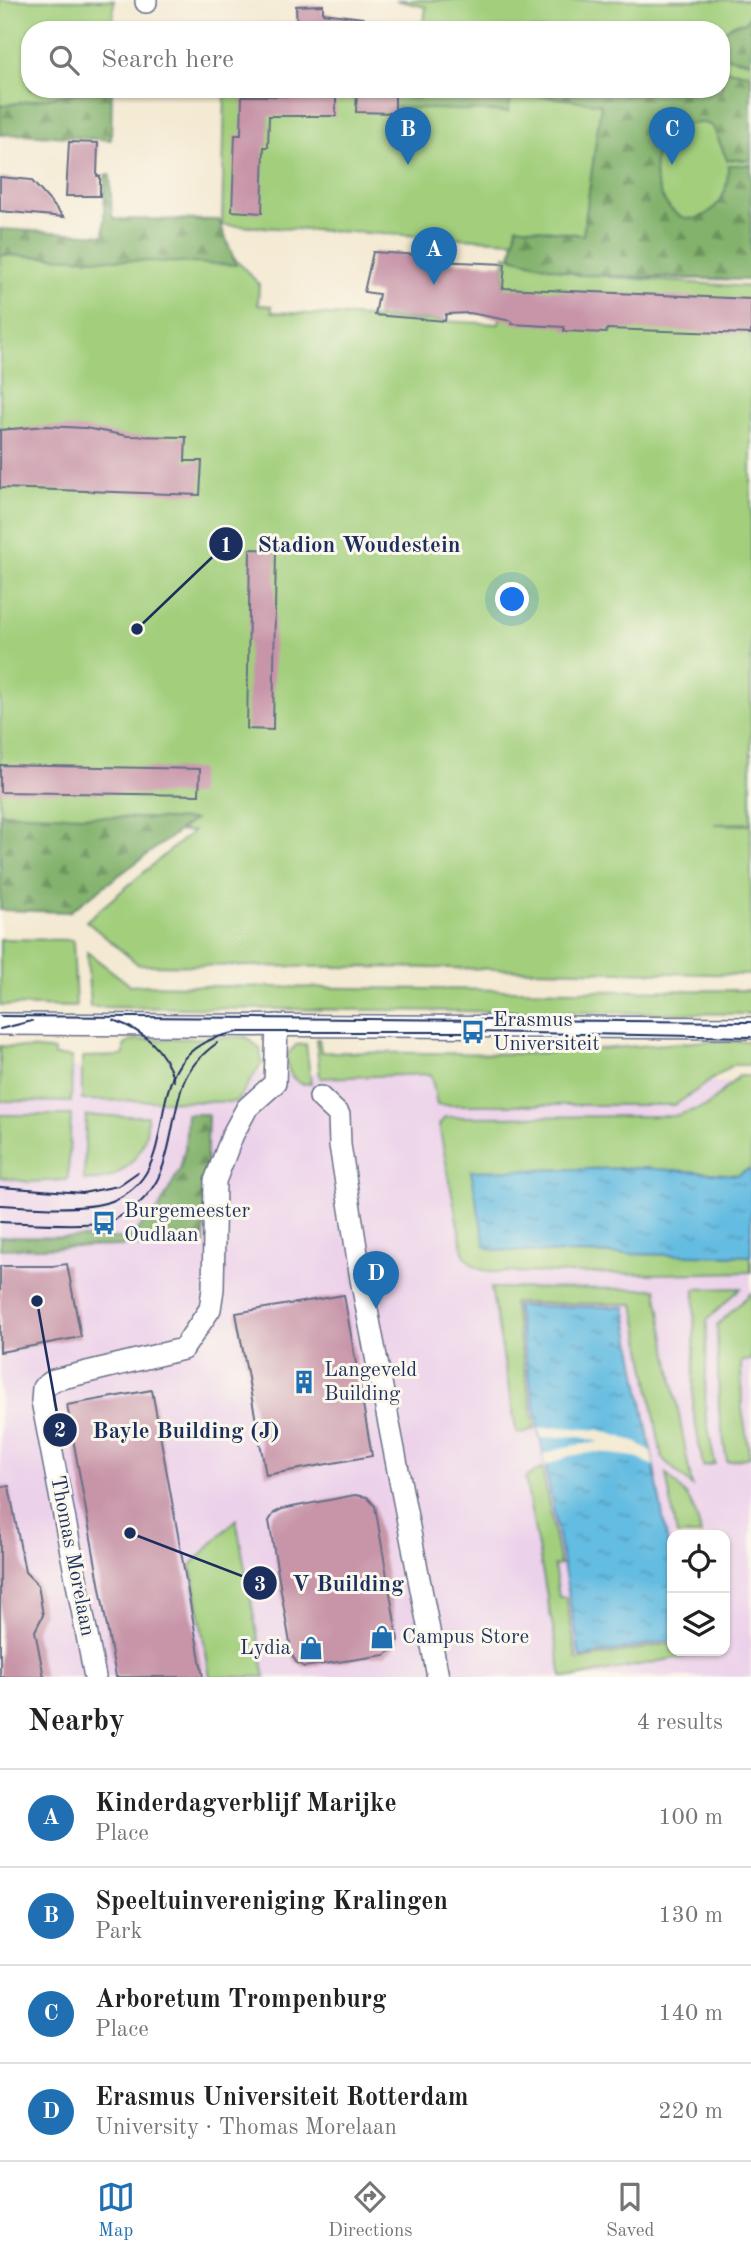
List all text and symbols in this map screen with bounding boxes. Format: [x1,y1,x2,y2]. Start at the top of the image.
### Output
search box [21,21,730,98]
icon: search [45,41,83,79]
text: Search here [101,47,234,73]
pin: B [385,107,431,165]
pin: C [649,107,695,165]
pin: A [411,227,457,285]
callout: Stadion Woudestein [209,522,475,566]
text: Stadion Woudestein [257,534,461,557]
text: 1 [220,536,232,557]
your location [495,582,529,616]
place label: Erasmus Universiteit [493,1010,600,1055]
bus stop icon: Erasmus Universiteit [459,1018,487,1046]
place label: Burgemeester Oudlaan [124,1201,250,1246]
bus stop icon: Burgemeester Oudlaan [90,1209,118,1237]
pin: D [353,1251,399,1309]
place label: Langeveld Building [324,1360,417,1405]
building icon: Langeveld Building [290,1368,318,1396]
callout: Bayle Building (J) [43,1408,293,1452]
text: Bayle Building (J) [92,1420,280,1443]
text: 2 [54,1421,66,1442]
street label: Thomas Morelaan [46,1474,98,1638]
map controls [667,1530,730,1656]
button: locate [667,1530,730,1593]
callout: V Building [243,1561,418,1605]
text: V Building [292,1573,404,1596]
text: 3 [254,1575,266,1596]
button: layers [667,1593,730,1656]
shop icon: Campus Store [368,1623,396,1651]
place label: Campus Store [402,1627,529,1648]
shop icon: Lydia [297,1634,325,1662]
place label: Lydia [240,1638,291,1659]
text: Nearby [28,1707,125,1737]
text: 4 results [637,1711,723,1734]
text: Kinderdagverblijf Marijke [95,1791,397,1817]
text: A [42,1806,60,1829]
text: 100 m [658,1806,723,1829]
text: Place [95,1822,149,1845]
text: Speeltuinvereniging Kralingen [95,1889,448,1915]
text: B [43,1904,59,1927]
text: 130 m [658,1904,723,1927]
text: Park [95,1920,142,1943]
text: Arboretum Trompenburg [95,1987,387,2013]
text: C [43,2002,59,2025]
text: 140 m [658,2002,723,2025]
text: Place [95,2018,149,2041]
text: Erasmus Universiteit Rotterdam [95,2085,468,2111]
text: D [42,2100,60,2123]
text: 220 m [658,2100,723,2123]
text: University · Thomas Morelaan [95,2116,397,2139]
tab: Map [97,2178,135,2243]
tab: Directions [328,2178,413,2243]
tab: Saved [606,2178,654,2243]

